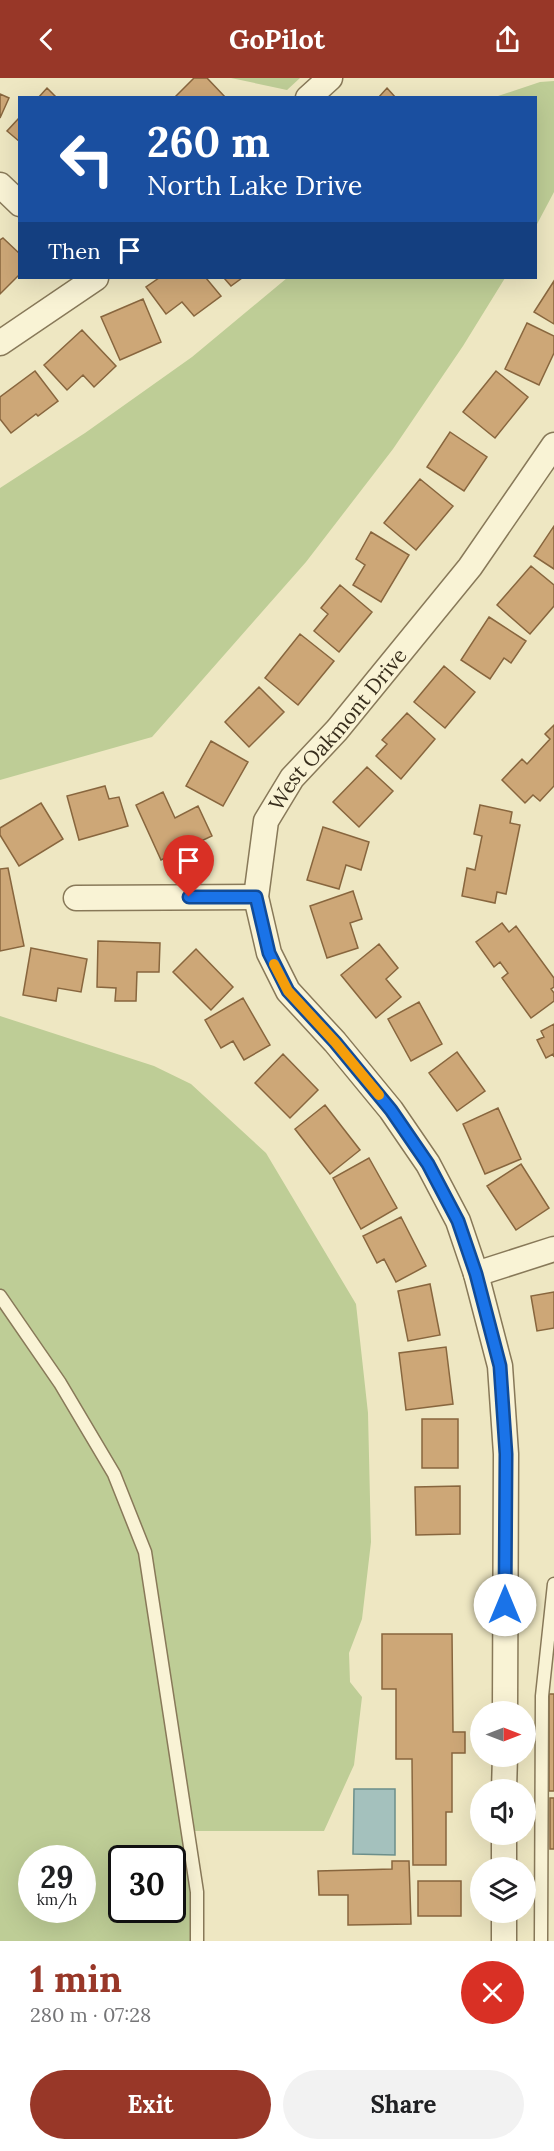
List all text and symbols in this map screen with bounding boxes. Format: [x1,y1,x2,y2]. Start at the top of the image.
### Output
text: GoPilot [229,22,325,56]
icon: back [30,23,63,56]
icon: share [491,23,524,56]
text: 260 m [147,115,270,169]
icon: left [48,120,126,198]
text: North Lake Drive [147,168,362,202]
icon: arrive [113,234,146,267]
text: Then [48,237,101,265]
street label: West Oakmont Drive [262,642,412,815]
pin [163,835,214,897]
icon: arrive [172,844,205,877]
position arrow [473,1573,537,1637]
north arrow [470,1701,536,1767]
map controls [470,1701,536,1923]
button: sound [470,1779,536,1845]
speed limit sign: 30 [108,1845,186,1923]
button: layers [470,1857,536,1923]
text: 29 [40,1858,74,1896]
text: km/h [37,1890,77,1909]
text: 1 min [30,1956,122,2002]
button: close [461,1961,524,2024]
text: 280 m · 07:28 [30,2002,151,2027]
button: Exit [30,2070,271,2139]
button: Share [283,2070,524,2139]

